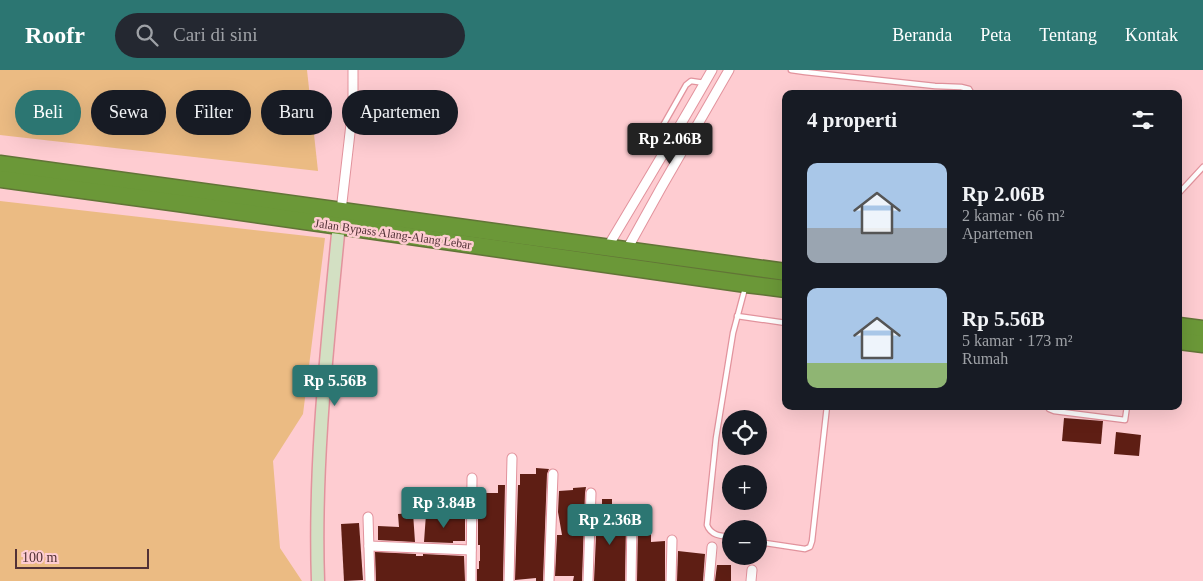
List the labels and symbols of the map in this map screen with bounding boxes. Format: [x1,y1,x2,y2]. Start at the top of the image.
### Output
pin: Rp 2.06B [618,122,722,165]
street label: Jalan Bypass Alang-Alang Lebar [314,216,472,252]
pin: Rp 5.56B [283,364,387,407]
pin: Rp 3.84B [392,486,496,529]
pin: Rp 2.36B [558,504,662,546]
scale bar [15,546,149,569]

